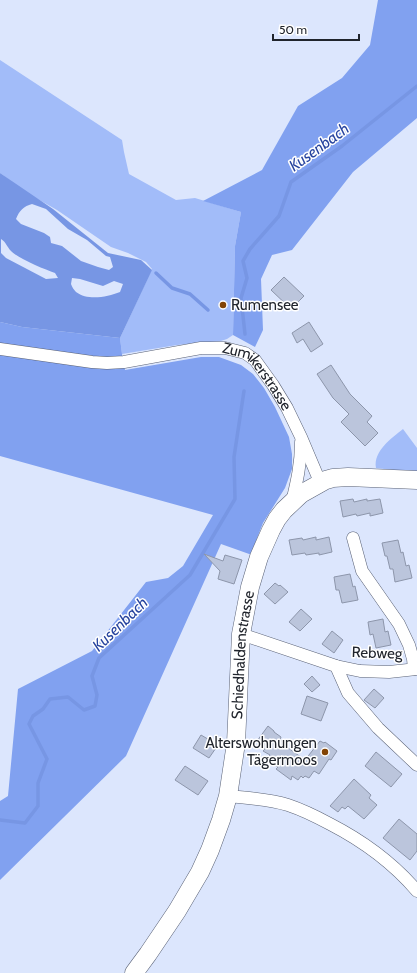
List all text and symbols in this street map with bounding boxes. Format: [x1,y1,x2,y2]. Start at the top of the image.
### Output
scale bar [273,16,359,42]
text: 50 m [279,22,307,37]
water label: Kusenbach [285,119,353,175]
place label: Rumensee [231,296,299,314]
marker: Rumensee [218,300,228,310]
street label: Zumikerstrasse [221,339,295,414]
street label: Schiedhaldenstrasse [228,589,258,720]
water label: Kusenbach [88,593,152,655]
street label: Rebweg [351,643,403,663]
place label: Alterswohnungen Tägermoos [205,734,317,769]
marker: Alterswohnungen Tägermoos [320,747,330,757]

